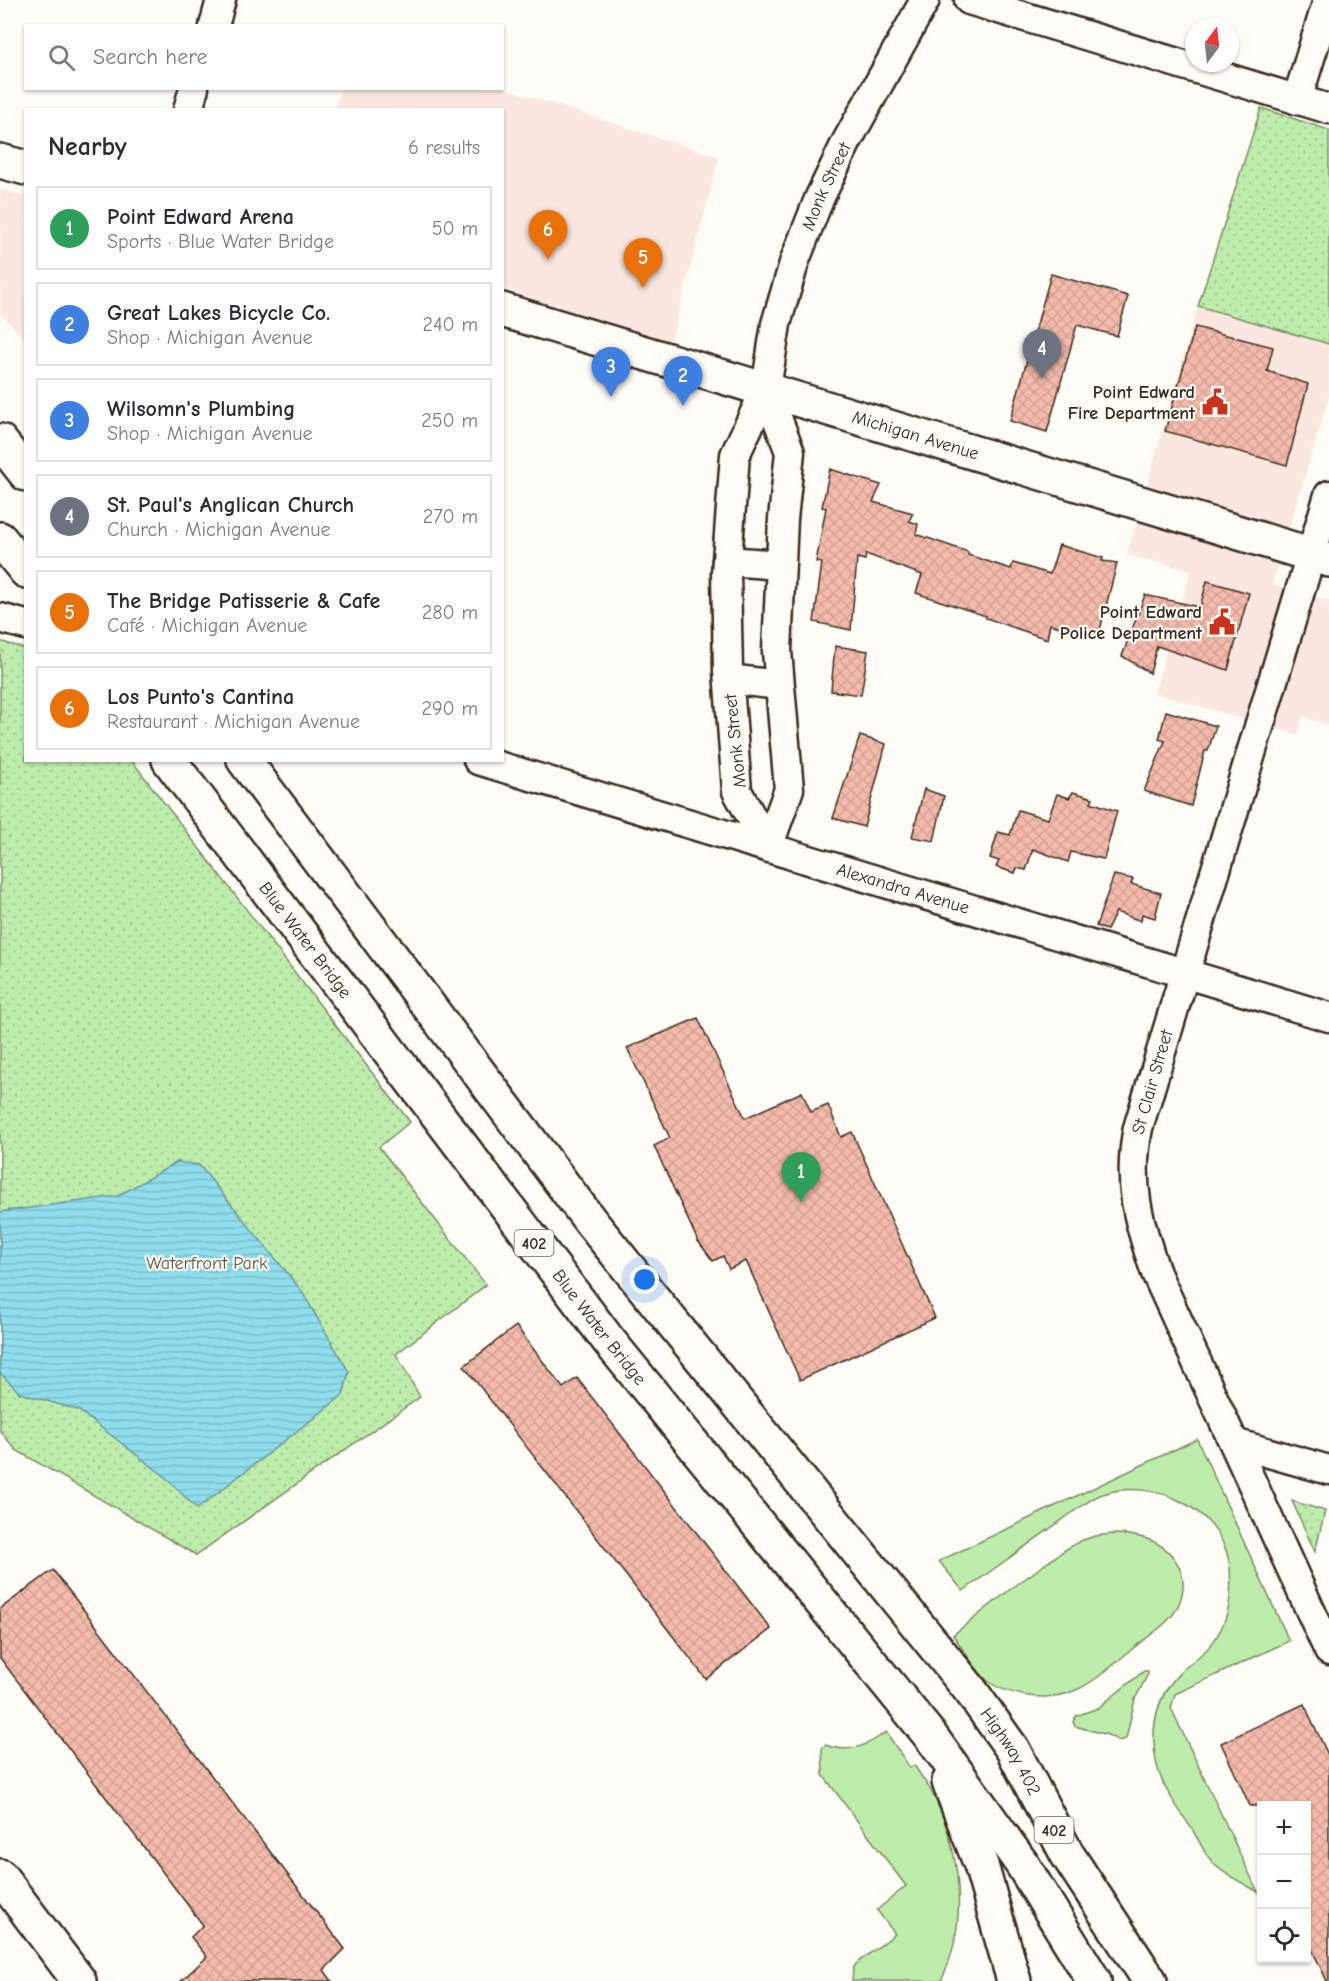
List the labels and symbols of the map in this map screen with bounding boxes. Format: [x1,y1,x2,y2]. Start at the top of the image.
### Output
north arrow [1185,18,1239,72]
street label: Monk Street [798,138,856,234]
pin: 6 [528,210,568,260]
pin: 5 [624,238,662,288]
pin: 4 [1022,330,1062,379]
pin: 3 [592,348,630,397]
pin: 2 [664,356,702,406]
place label: Point Edward Fire Department [1068,382,1196,424]
public building icon: Point Edward Fire Department [1200,387,1230,417]
street label: Michigan Avenue [849,406,981,465]
place label: Point Edward Police Department [1060,602,1203,644]
public building icon: Point Edward Police Department [1207,607,1237,637]
street label: Monk Street [720,692,751,789]
street label: Alexandra Avenue [834,859,972,919]
street label: Blue Water Bridge [254,878,356,1003]
street label: St Clair Street [1128,1027,1178,1137]
pin: 1 [782,1152,820,1202]
road number: 402 [514,1230,554,1256]
park label: Waterfront Park [146,1253,268,1274]
your location [630,1265,659,1294]
street label: Blue Water Bridge [548,1266,650,1389]
street label: Highway 402 [975,1704,1045,1799]
road number: 402 [1034,1817,1074,1843]

